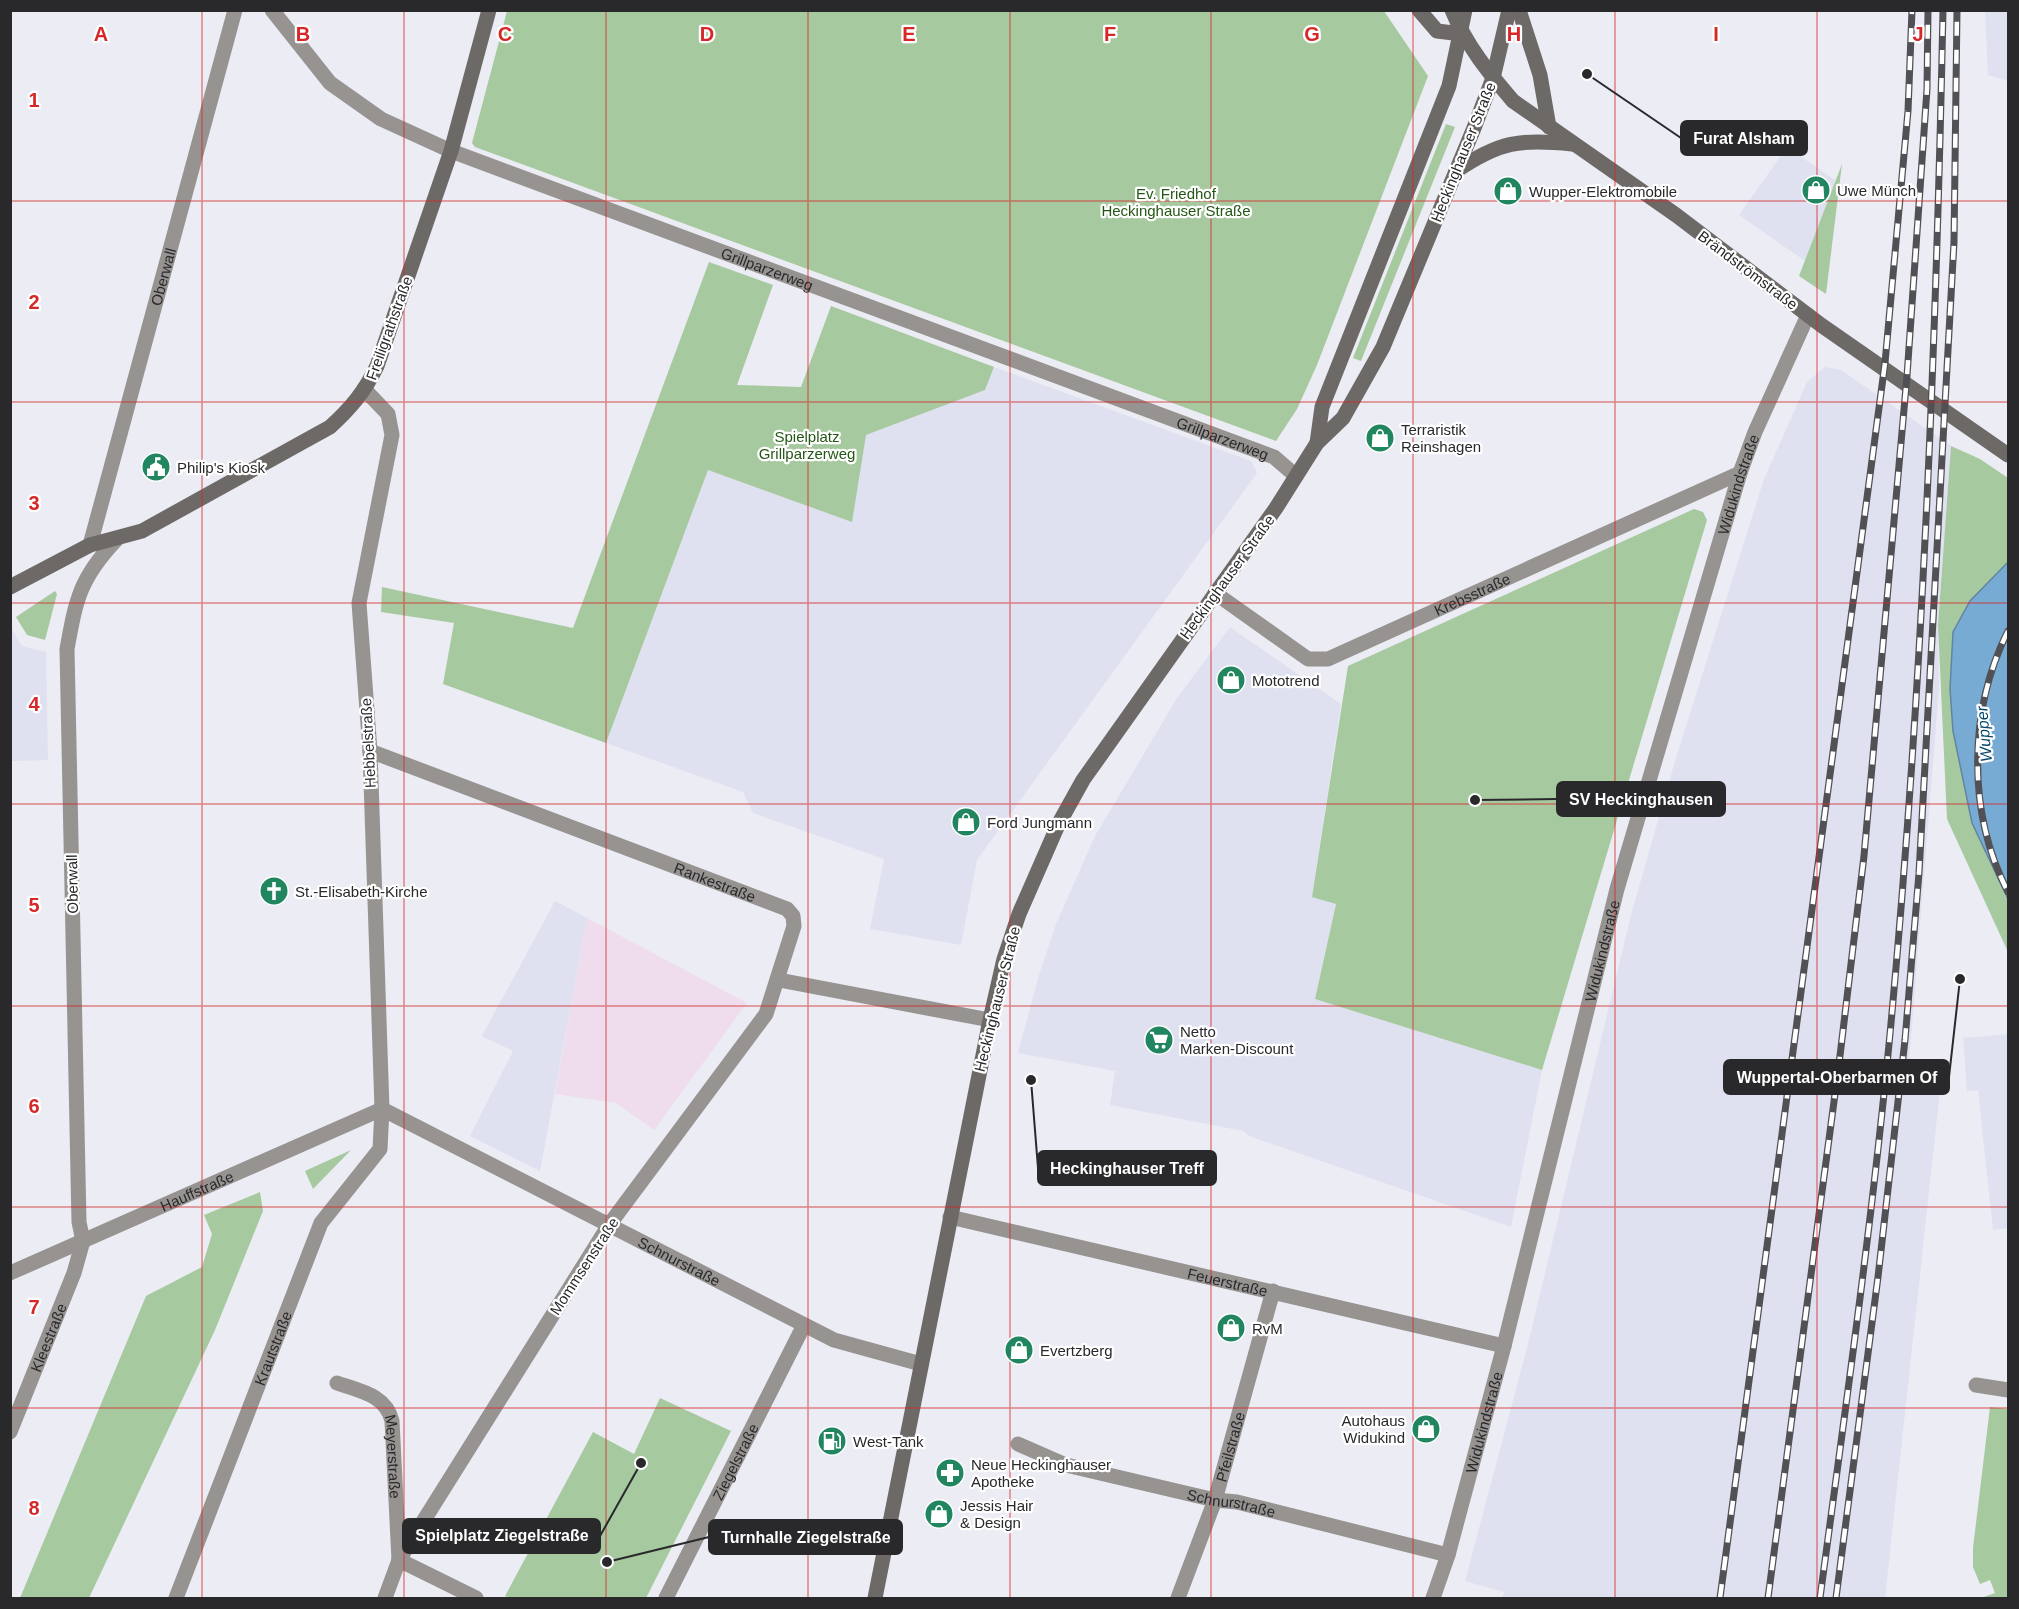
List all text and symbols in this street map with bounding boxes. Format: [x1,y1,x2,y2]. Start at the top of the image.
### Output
text: A [94,23,108,45]
text: B [296,23,310,45]
text: C [498,23,512,45]
text: D [700,23,714,45]
text: E [902,23,916,45]
text: F [1104,23,1116,45]
text: G [1304,23,1320,45]
text: H [1507,23,1521,45]
text: I [1713,23,1719,45]
text: J [1912,23,1924,45]
street label: Heckinghauser Straße [1427,80,1499,224]
text: 1 [28,89,40,111]
callout: Furat Alsham [1681,121,1807,155]
text: Furat Alsham [1693,130,1795,147]
shop icon: Uwe Münch [1800,174,1832,206]
shop icon: Wupper-Elektromobile [1492,175,1524,207]
place label: Uwe Münch [1837,182,1916,199]
place label: Wupper-Elektromobile [1529,183,1677,200]
park label: Ev. Friedhof Heckinghauser Straße [1101,185,1251,219]
street label: Brändströmstraße [1695,227,1801,313]
street label: Grillparzerweg [719,244,816,293]
street label: Oberwall [147,246,179,307]
street label: Freiligrathstraße [362,274,416,382]
text: 2 [28,291,40,313]
street label: Grillparzerweg [1174,413,1271,463]
place label: Terraristik Reinshagen [1401,421,1481,455]
shop icon: Terraristik Reinshagen [1364,422,1396,454]
park label: Spielplatz Grillparzerweg [759,428,855,462]
street label: Widukindstraße [1714,432,1762,536]
public building icon: Philip's Kiosk [140,451,172,483]
place label: Philip's Kiosk [177,459,265,476]
text: 3 [28,492,40,514]
street label: Heckinghauser Straße [1176,512,1278,642]
street label: Krebsstraße [1431,569,1513,619]
shop icon: Mototrend [1215,664,1247,696]
place label: Mototrend [1252,672,1320,689]
text: 4 [28,693,40,715]
street label: Hebbelstraße [357,698,379,788]
water label: Wupper [1973,705,1995,763]
callout: SV Heckinghausen [1557,782,1725,816]
text: SV Heckinghausen [1569,791,1713,808]
shop icon: Ford Jungmann [950,806,982,838]
place label: Ford Jungmann [987,814,1092,831]
street label: Oberwall [63,854,81,914]
street label: Rankestraße [672,859,758,905]
church icon: St.-Elisabeth-Kirche [258,875,290,907]
place label: St.-Elisabeth-Kirche [295,883,428,900]
text: 5 [28,894,40,916]
street label: Widukindstraße [1581,898,1622,1003]
street label: Heckinghauser Straße [971,925,1023,1073]
place label: Netto Marken-Discount [1180,1023,1294,1057]
supermarket icon: Netto Marken-Discount [1143,1024,1175,1056]
callout: Wuppertal-Oberbarmen Of [1724,1060,1949,1094]
text: Wuppertal-Oberbarmen Of [1737,1069,1938,1086]
text: 6 [28,1095,40,1117]
callout: Heckinghauser Treff [1038,1151,1216,1185]
text: Heckinghauser Treff [1050,1160,1205,1177]
street label: Hauffstraße [157,1167,236,1214]
street label: Mommsenstraße [546,1214,622,1318]
street label: Schnurstraße [635,1233,723,1289]
street label: Feuerstraße [1186,1264,1269,1299]
text: 7 [28,1296,40,1318]
street label: Kleestraße [27,1301,70,1374]
street label: Krautstraße [251,1308,295,1388]
shop icon: RvM [1215,1312,1247,1344]
place label: RvM [1252,1320,1283,1337]
shop icon: Evertzberg [1003,1334,1035,1366]
place label: Evertzberg [1040,1342,1113,1359]
street label: Widukindstraße [1462,1370,1505,1475]
street label: Pfeilstraße [1212,1410,1248,1484]
place label: Autohaus Widukind [1342,1412,1405,1446]
street label: Meyerstraße [382,1413,404,1499]
shop icon: Autohaus Widukind [1410,1413,1442,1445]
street label: Ziegelstraße [709,1420,761,1503]
fuel station icon: West-Tank [816,1425,848,1457]
place label: West-Tank [853,1433,924,1450]
place label: Neue Heckinghauser Apotheke [971,1456,1111,1490]
pharmacy icon: Neue Heckinghauser Apotheke [934,1457,966,1489]
street label: Schnurstraße [1185,1485,1277,1520]
text: 8 [28,1497,40,1519]
place label: Jessis Hair & Design [960,1497,1033,1531]
shop icon: Jessis Hair & Design [923,1498,955,1530]
callout: Spielplatz Ziegelstraße [403,1519,600,1553]
callout: Turnhalle Ziegelstraße [709,1520,902,1554]
text: Spielplatz Ziegelstraße [415,1527,589,1544]
text: Turnhalle Ziegelstraße [721,1529,891,1546]

